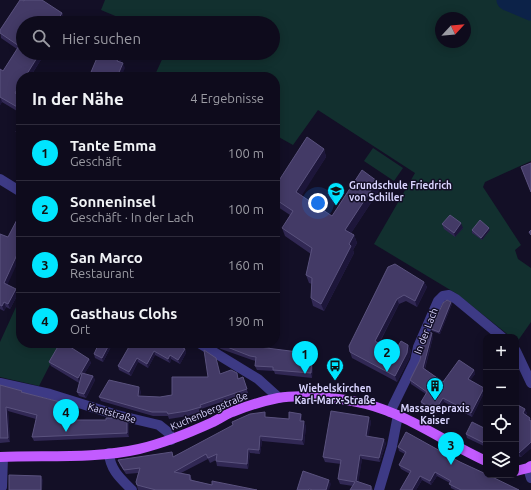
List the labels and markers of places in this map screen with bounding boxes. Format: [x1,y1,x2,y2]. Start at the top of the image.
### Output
place label: Grundschule Friedrich von Schiller [349,180,452,203]
school or university icon: Grundschule Friedrich von Schiller [326,181,346,206]
pin: 2 [374,339,400,372]
pin: 1 [292,341,318,374]
bus stop icon: Wiebelskirchen Karl-Marx-Straße [325,356,345,381]
building icon: Massagepraxis Kaiser [425,376,445,401]
place label: Wiebelskirchen Karl-Marx-Straße [294,383,376,406]
pin: 4 [53,399,79,432]
place label: Massagepraxis Kaiser [400,403,470,426]
pin: 3 [438,432,464,465]

